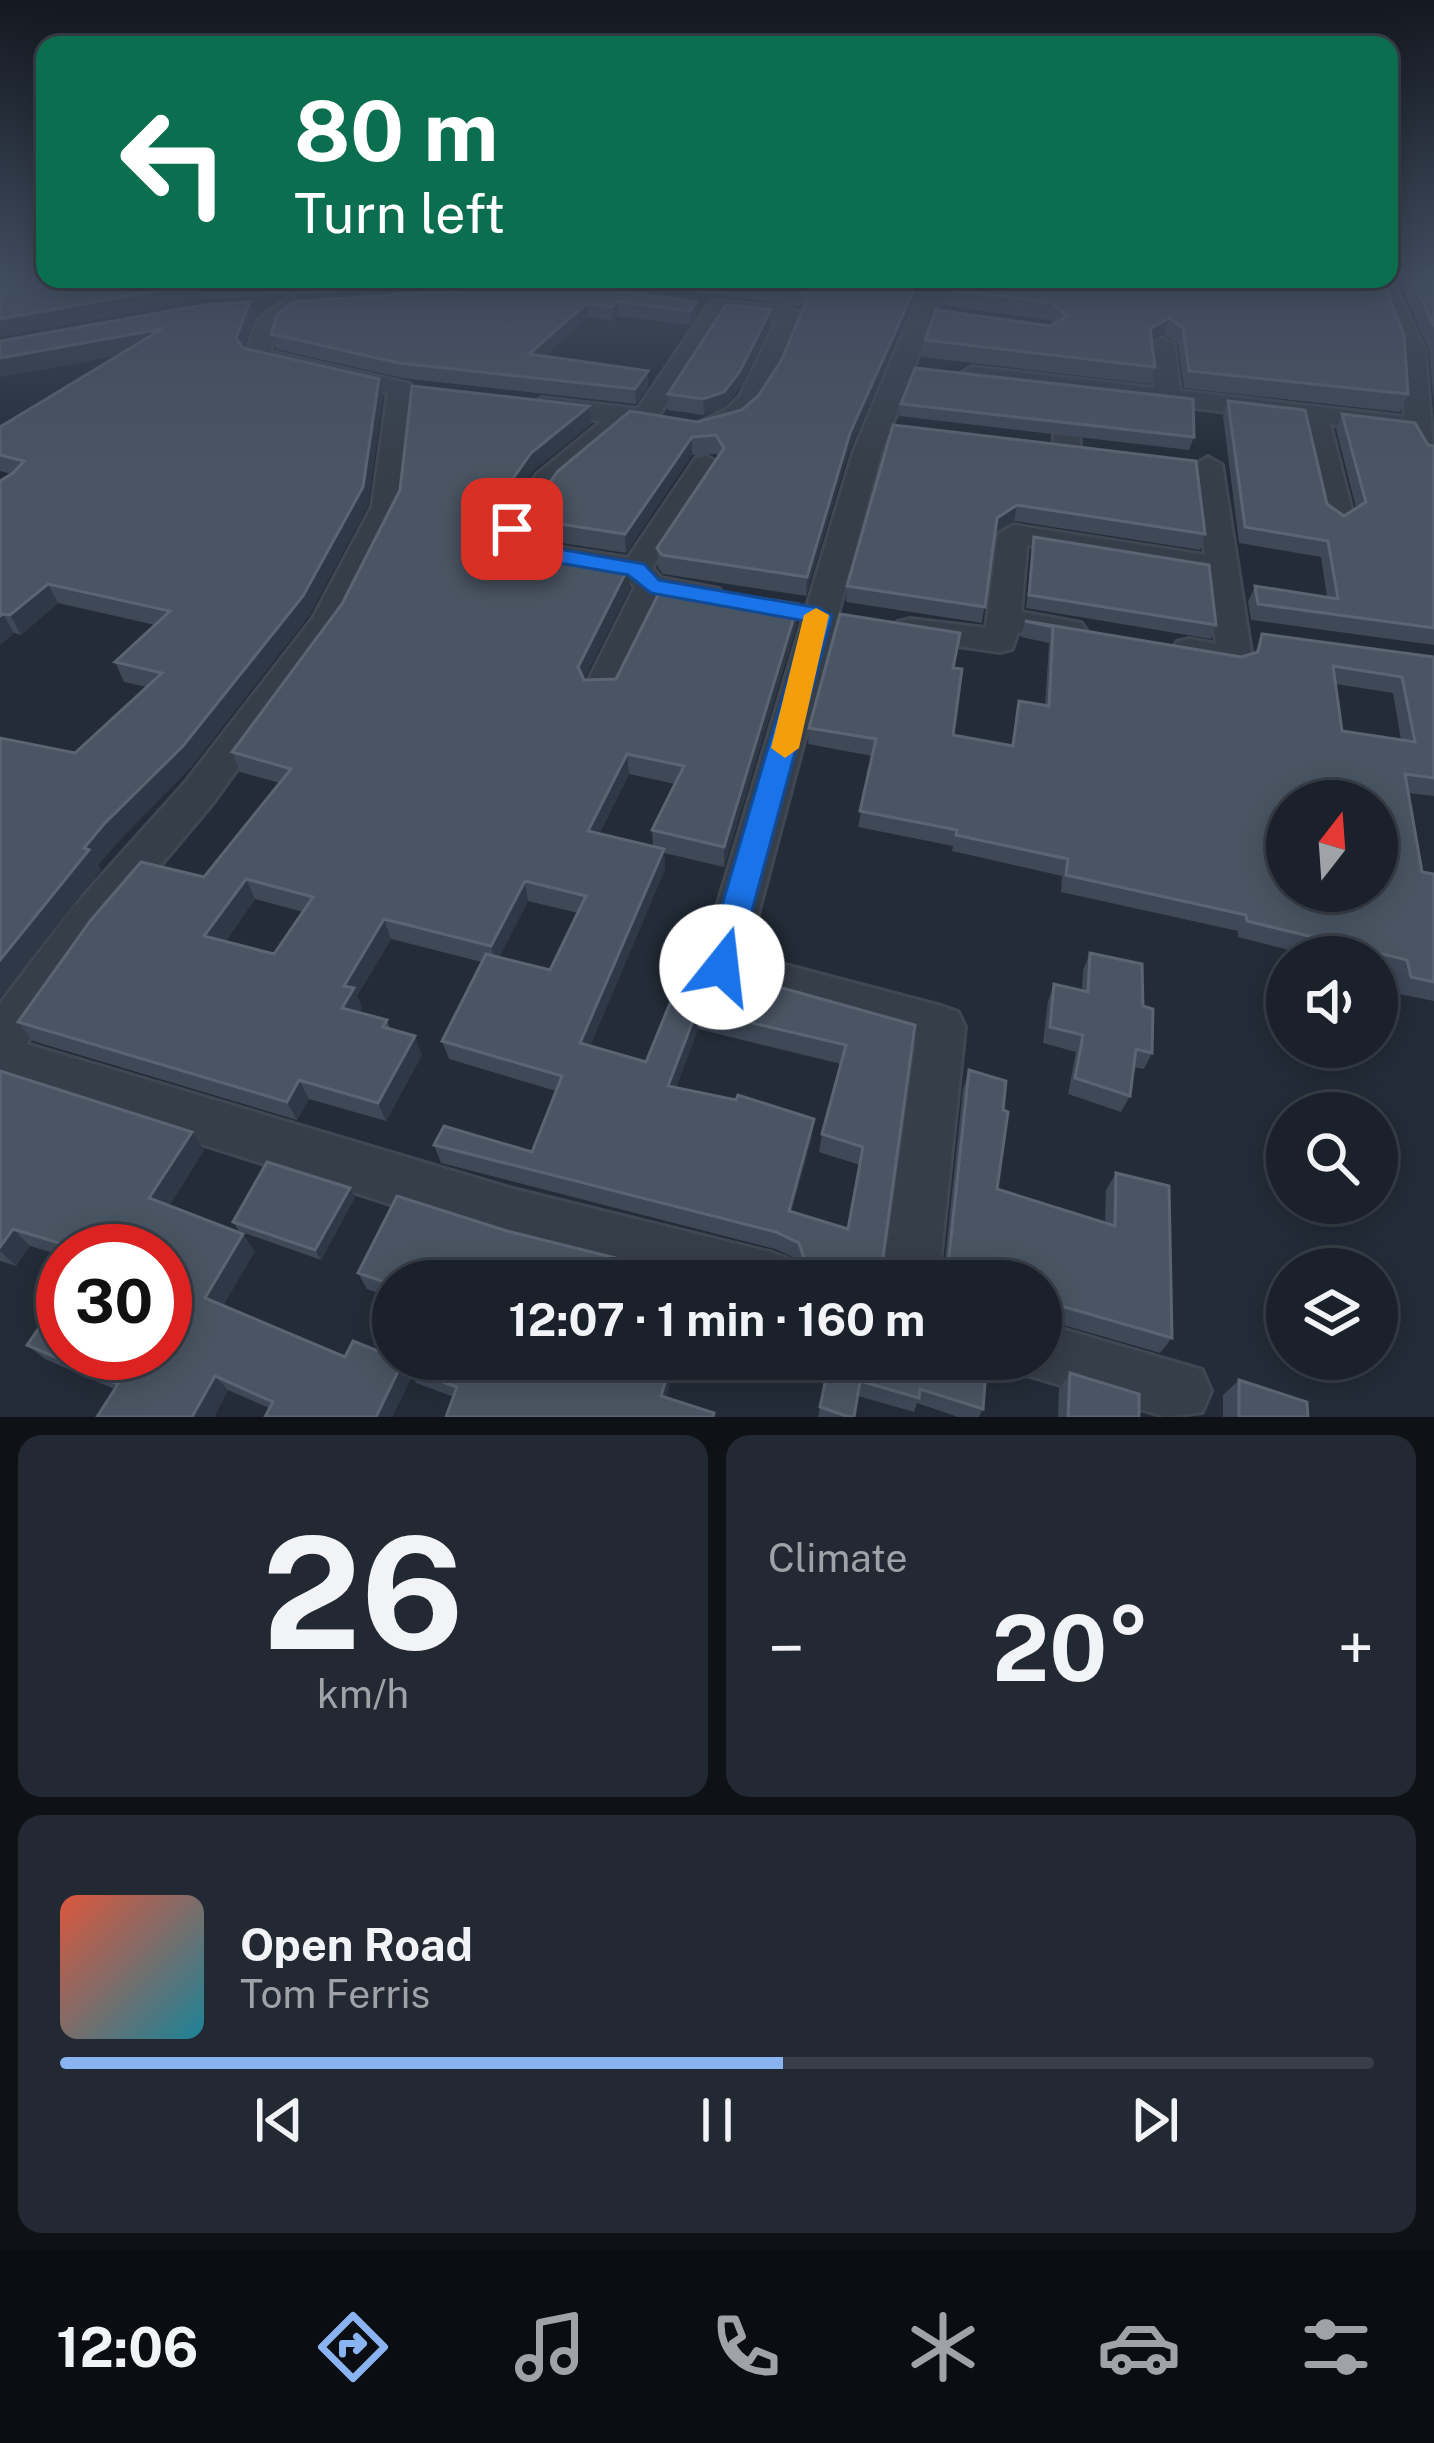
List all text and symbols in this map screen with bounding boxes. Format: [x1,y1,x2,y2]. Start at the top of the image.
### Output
text: 80 m [294,81,498,180]
icon: left [96,84,252,240]
text: Turn left [294,182,505,245]
pin [461,478,563,580]
icon: arrive [479,496,545,562]
north arrow [1266,780,1398,912]
map controls [1266,780,1398,1380]
position arrow [659,904,785,1030]
button: sound [1266,936,1398,1068]
button: search [1266,1092,1398,1224]
speed limit sign: 30 [36,1224,192,1380]
button: layers [1266,1248,1398,1380]
text: 12:07 · 1 min · 160 m [509,1293,925,1346]
text: 26 [262,1501,464,1684]
text: Climate [768,1535,908,1581]
text: 20° [992,1595,1150,1701]
text: − [768,1609,805,1687]
text: + [1337,1609,1374,1687]
text: km/h [317,1671,409,1717]
text: Open Road [240,1918,473,1971]
text: Tom Ferris [240,1971,430,2017]
icon: previous [246,2087,312,2153]
icon: pause [684,2087,750,2153]
icon: next [1122,2087,1188,2153]
icon: directions [311,2305,395,2389]
icon: music [508,2305,592,2389]
icon: phone [704,2305,788,2389]
icon: climate [901,2305,985,2389]
icon: car [1097,2305,1181,2389]
icon: filters [1294,2305,1378,2389]
text: 12:06 [56,2316,199,2379]

